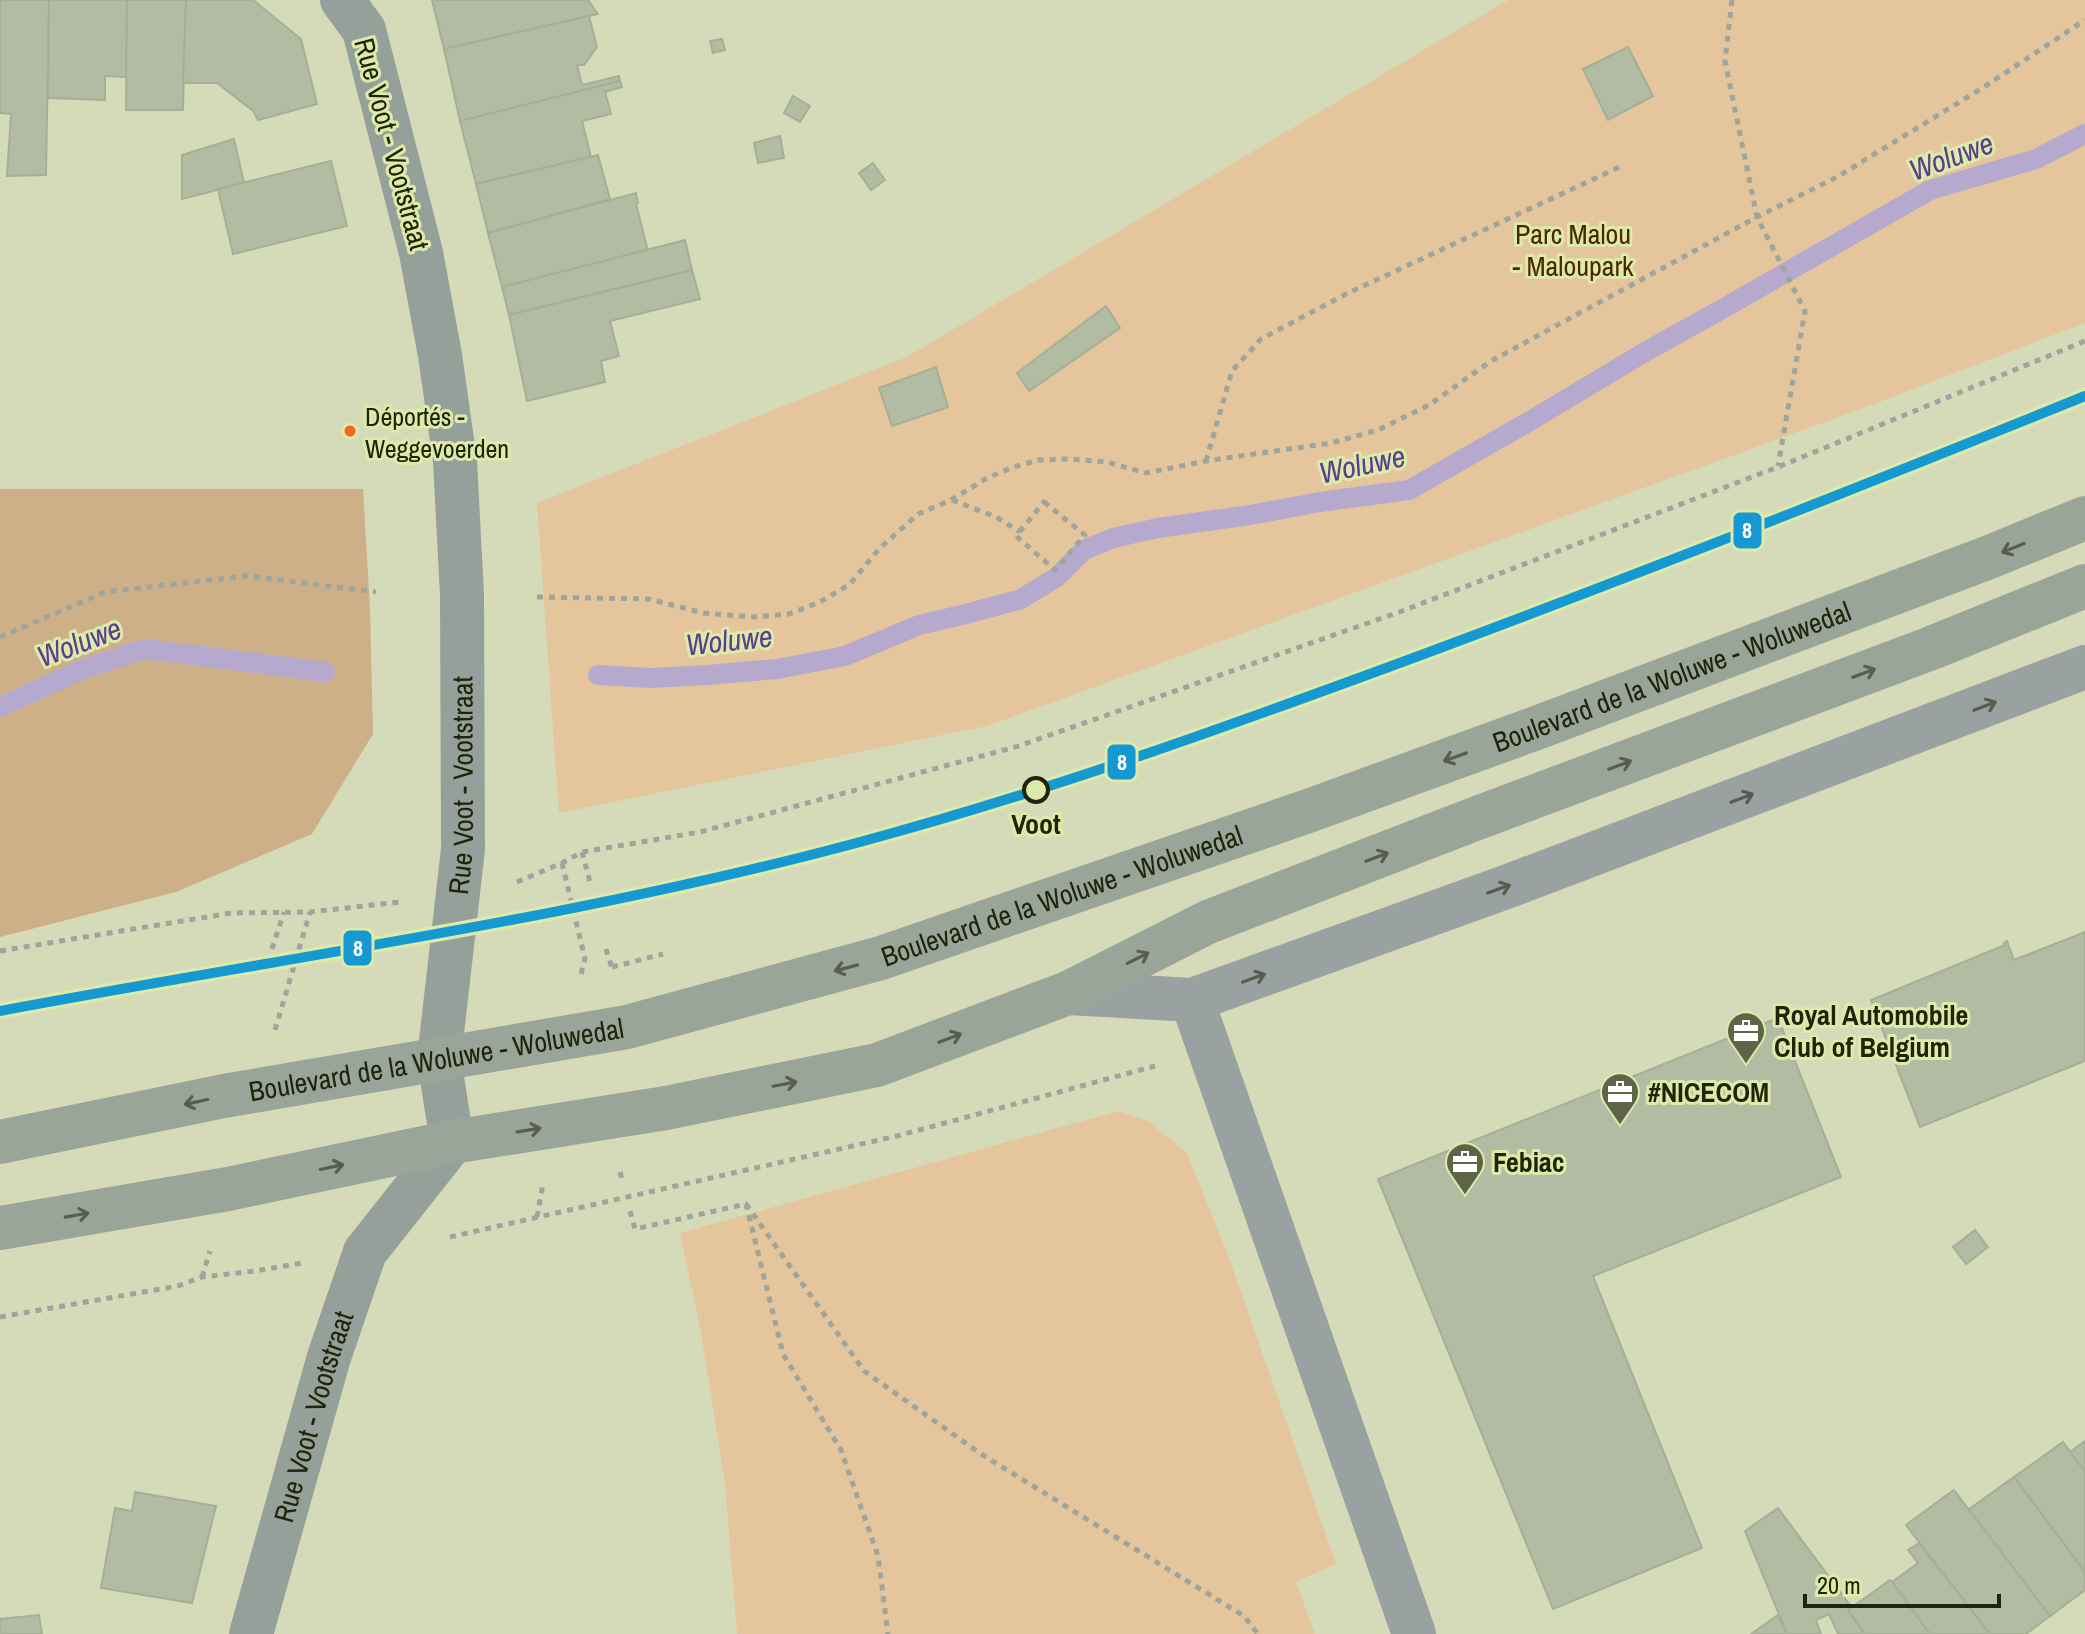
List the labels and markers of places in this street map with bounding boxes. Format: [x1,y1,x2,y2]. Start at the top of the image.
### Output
place label: Déportés - Weggevoerden [365,399,509,466]
marker: Déportés - Weggevoerden [342,423,358,439]
marker: Voot [1023,777,1049,803]
place label: Voot [1011,805,1061,843]
place label: Royal Automobile Club of Belgium [1774,996,1968,1066]
office icon: Royal Automobile Club of Belgium [1725,1010,1767,1065]
office icon: #NICECOM [1599,1071,1641,1126]
place label: #NICECOM [1648,1073,1769,1111]
office icon: Febiac [1444,1141,1486,1196]
place label: Febiac [1493,1143,1565,1181]

